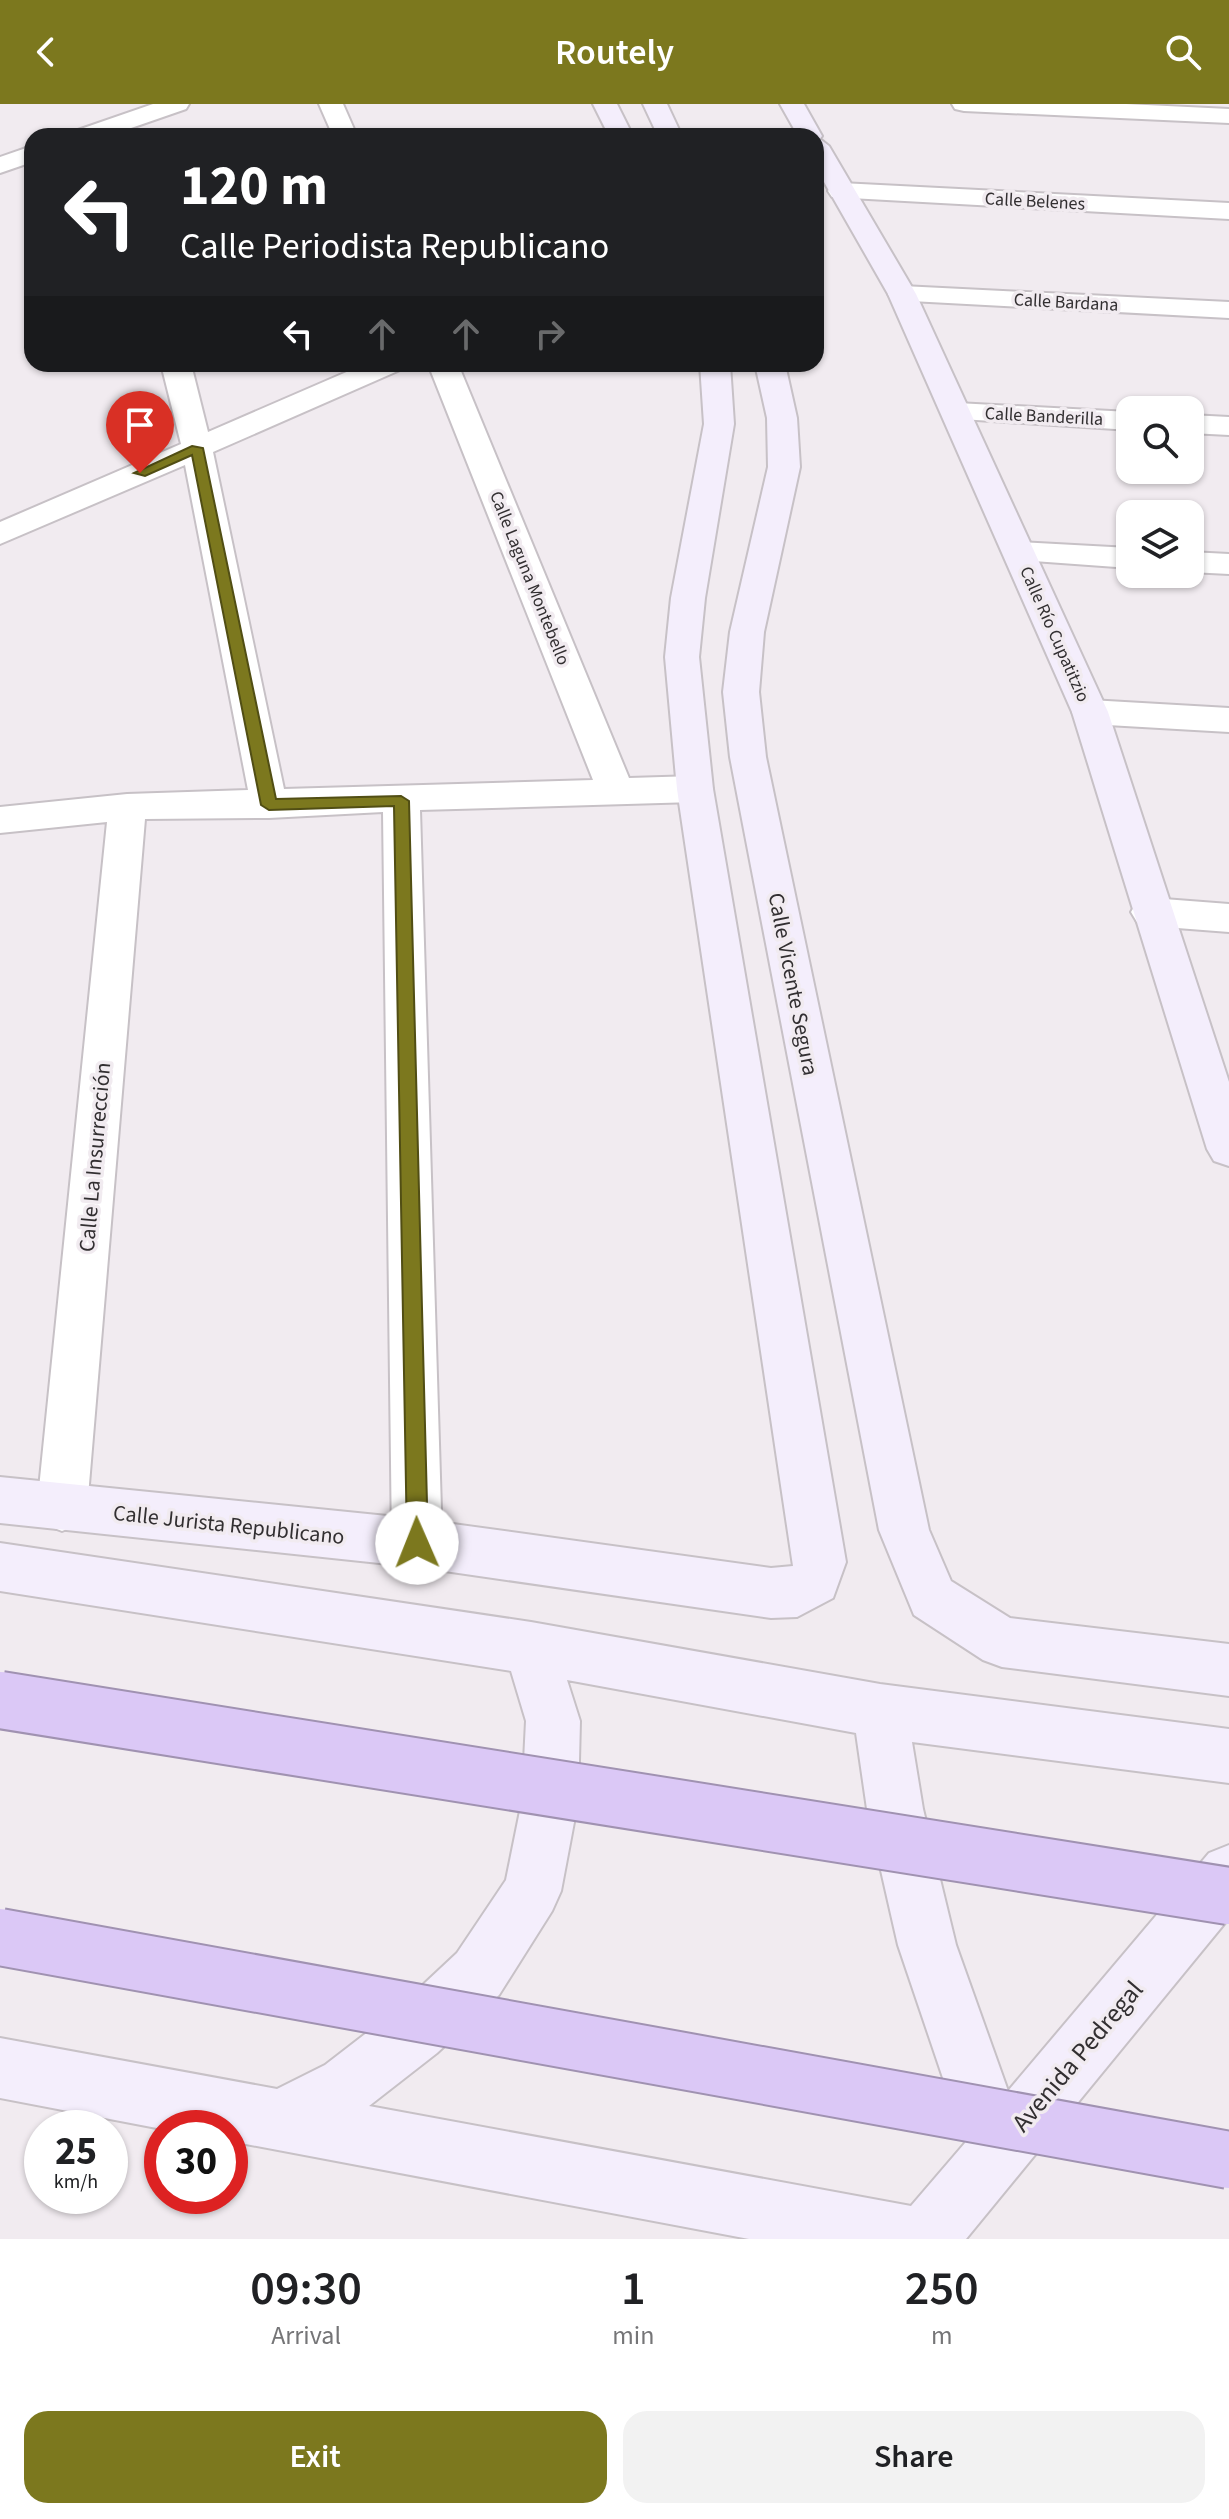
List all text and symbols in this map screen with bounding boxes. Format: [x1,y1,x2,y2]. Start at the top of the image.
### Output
text: Routely [555,27,674,78]
icon: back [24,30,68,74]
icon: search [1161,30,1205,74]
text: 120 m [180,147,328,226]
icon: left [48,160,152,264]
street label: Calle Belenes [984,186,1086,217]
text: Calle Periodista Republicano [180,221,609,272]
street label: Calle Bardana [1013,287,1119,318]
icon: left [276,312,320,356]
icon: ahead [360,312,404,356]
icon: ahead [444,312,488,356]
icon: right [528,312,572,356]
pin [106,391,174,473]
map controls [1116,396,1204,588]
button: search [1116,396,1204,484]
street label: Calle Banderilla [984,401,1104,432]
icon: arrive [118,403,162,447]
street label: Calle Laguna Montebello [483,487,576,669]
button: layers [1116,500,1204,588]
street label: Calle Río Cupatitzio [1013,562,1096,706]
street label: Calle Vicente Segura [760,890,826,1078]
street label: Calle La Insurrección [71,1061,119,1253]
street label: Calle Jurista Republicano [112,1497,346,1553]
position arrow [375,1501,459,1585]
street label: Avenida Pedregal [1003,1973,1152,2140]
speed limit sign: 30 [144,2110,248,2214]
text: 25 [55,2123,97,2180]
text: km/h [54,2168,98,2196]
text: 09:30 [250,2255,362,2323]
text: 1 [621,2255,646,2323]
text: 250 [905,2255,979,2323]
text: Arrival [271,2317,341,2354]
text: min [612,2317,654,2354]
text: m [931,2317,953,2354]
button: Exit [24,2411,607,2503]
button: Share [623,2411,1205,2503]

